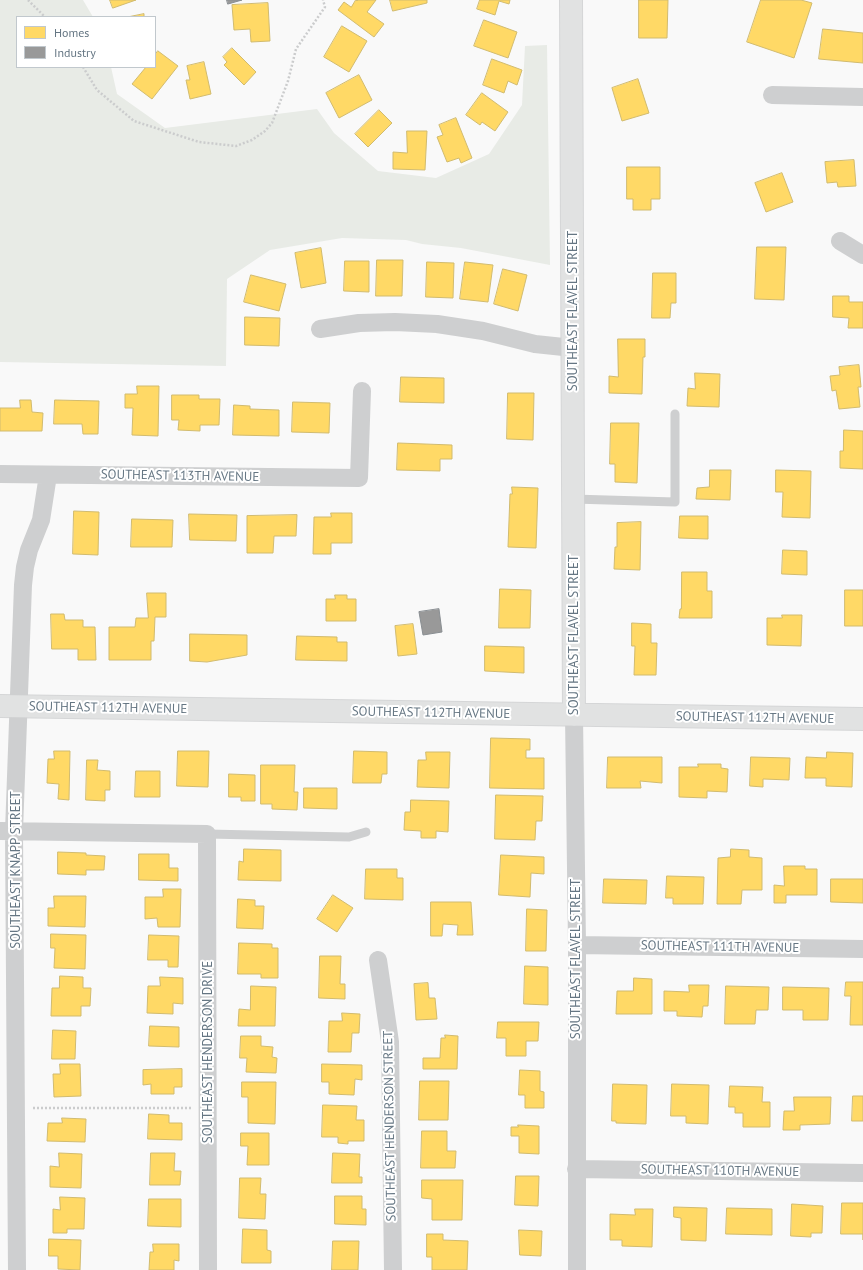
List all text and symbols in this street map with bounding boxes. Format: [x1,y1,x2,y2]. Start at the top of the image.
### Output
legend [16,16,156,68]
text: Homes [54,25,89,40]
text: Industry [54,45,96,60]
street label: SOUTHEAST FLAVEL STREET [565,231,581,391]
street label: SOUTHEAST 113TH AVENUE [101,467,259,485]
street label: SOUTHEAST FLAVEL STREET [566,555,582,715]
street label: SOUTHEAST 112TH AVENUE [29,699,187,717]
street label: SOUTHEAST 112TH AVENUE [352,704,510,722]
street label: SOUTHEAST 112TH AVENUE [676,709,834,727]
street label: SOUTHEAST KNAPP STREET [8,791,24,949]
street label: SOUTHEAST FLAVEL STREET [568,879,584,1039]
street label: SOUTHEAST 111TH AVENUE [641,938,799,956]
street label: SOUTHEAST HENDERSON DRIVE [200,961,216,1143]
street label: SOUTHEAST HENDERSON STREET [381,1030,399,1222]
street label: SOUTHEAST 110TH AVENUE [641,1162,799,1180]

